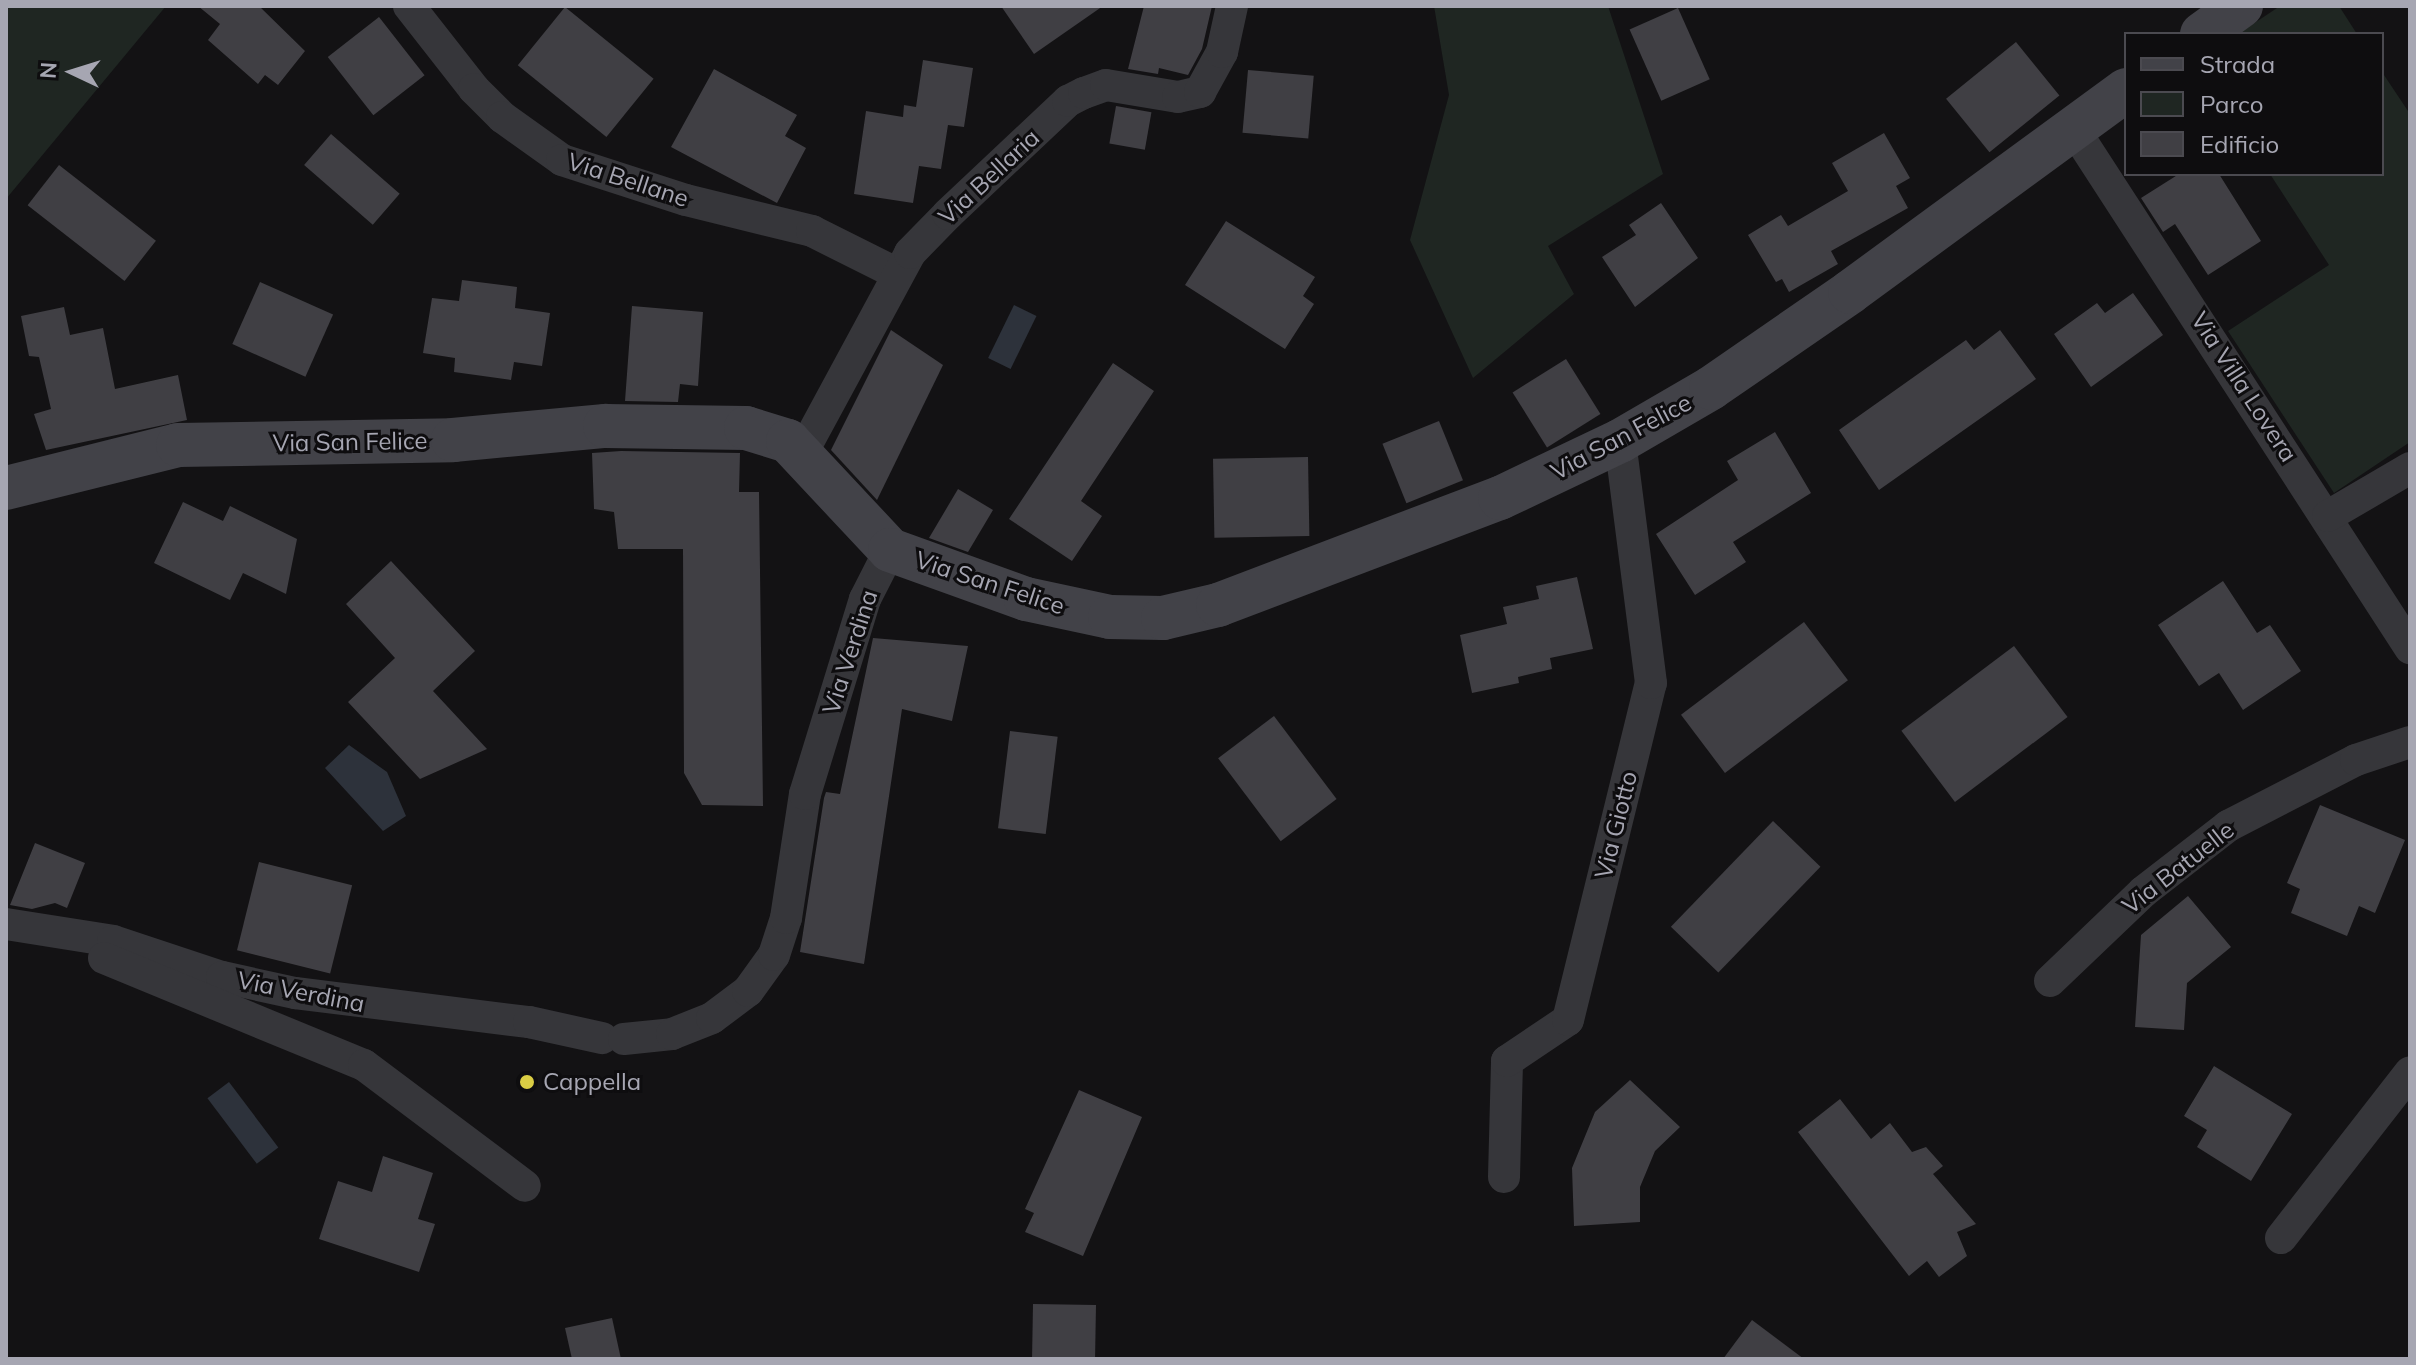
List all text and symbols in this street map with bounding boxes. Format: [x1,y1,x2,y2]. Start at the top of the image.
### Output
north arrow [32,32,112,112]
legend [2124,32,2384,176]
text: Strada [2200,49,2275,79]
text: N [34,61,63,80]
text: Parco [2200,89,2263,119]
street label: Via Bellaria [933,123,1045,231]
text: Edificio [2200,129,2279,159]
street label: Via Bellane [564,147,692,213]
street label: Via Villa Lovera [2185,307,2303,467]
street label: Via San Felice [1546,388,1696,486]
street label: Via San Felice [272,426,428,458]
street label: Via San Felice [912,545,1068,621]
street label: Via Verdina [816,586,884,718]
street label: Via Giotto [1589,768,1643,882]
street label: Via Batuelle [2116,816,2240,920]
street label: Via Verdina [235,966,367,1018]
place label: Cappella [543,1068,641,1096]
marker: Cappella [518,1073,536,1091]

